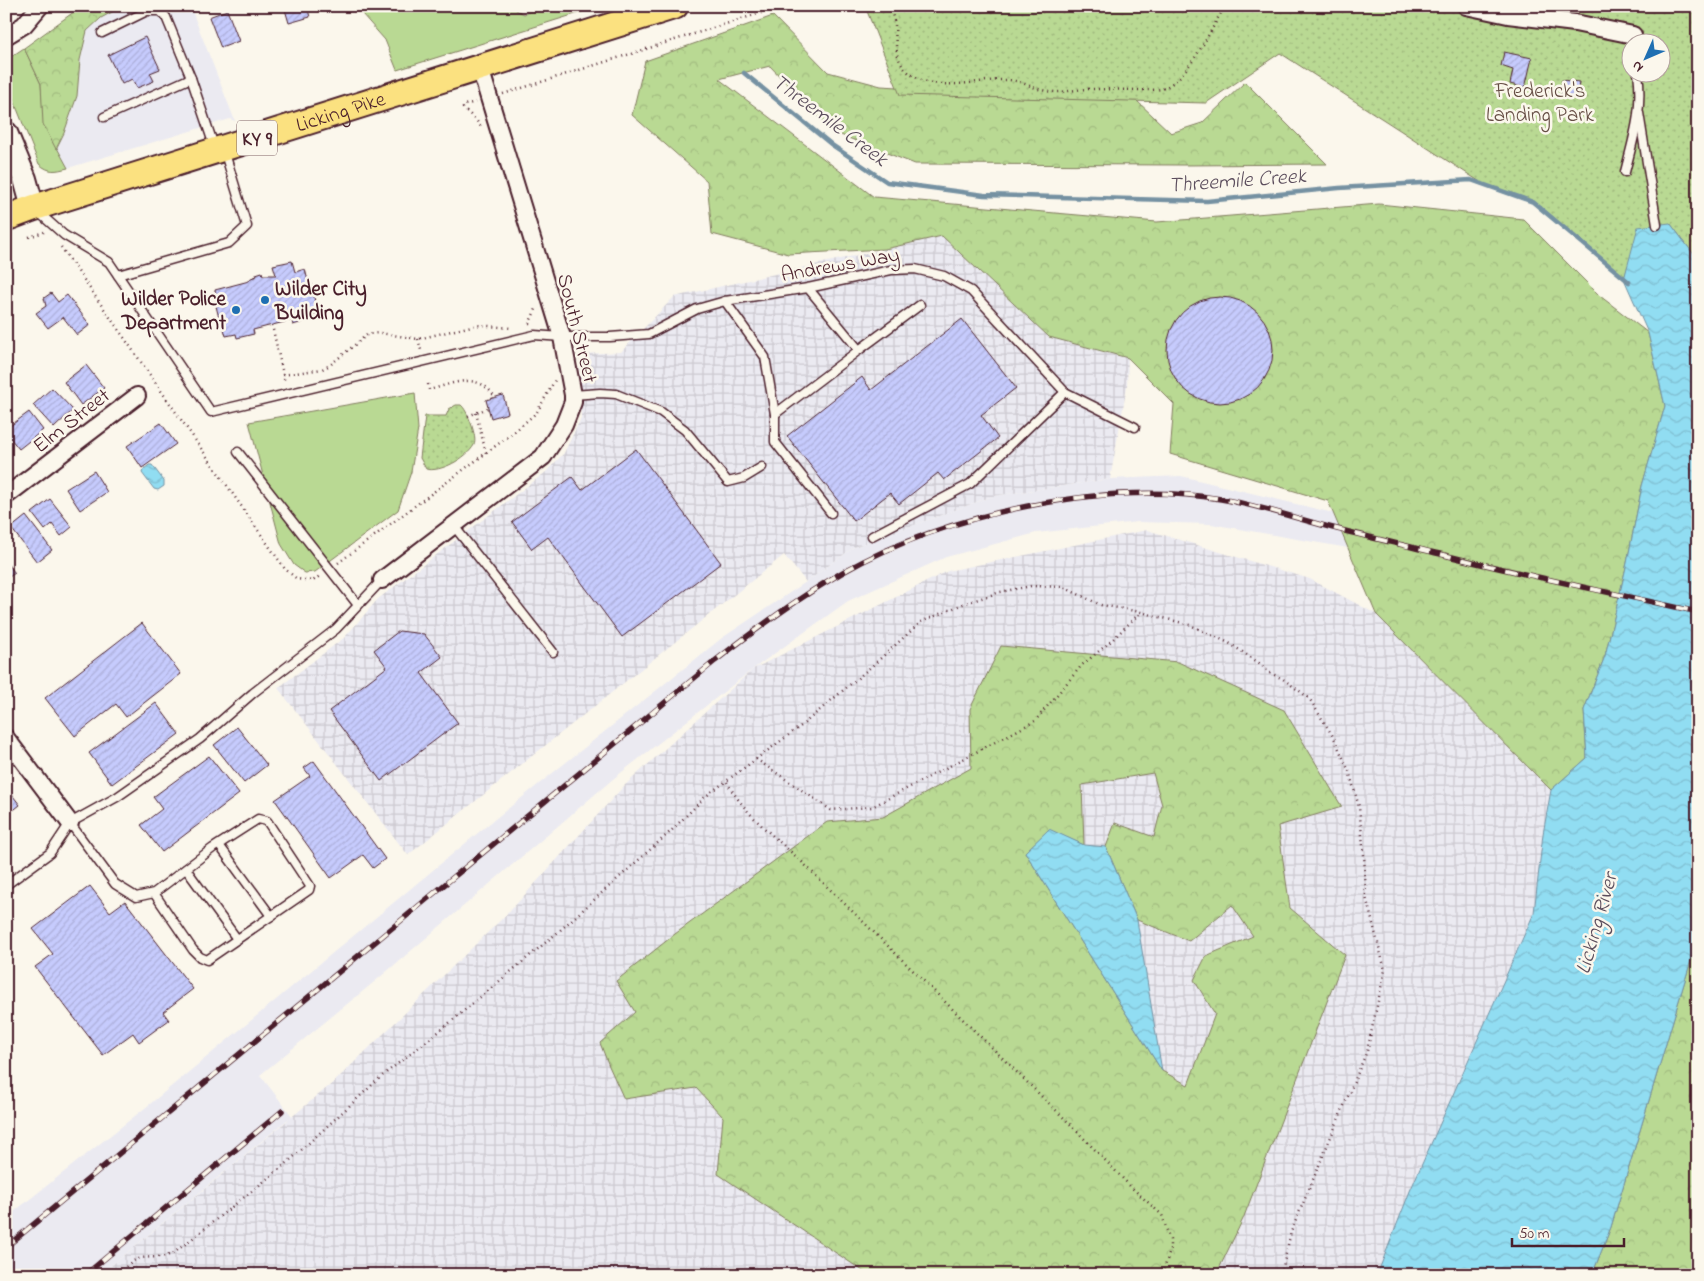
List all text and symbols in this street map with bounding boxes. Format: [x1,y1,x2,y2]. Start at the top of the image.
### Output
north arrow [1622,32,1672,82]
text: N [1627,55,1649,77]
water label: Threemile Creek [764,67,895,176]
park label: Frederick's Landing Park [1486,77,1595,133]
street label: Licking Pike [292,85,390,141]
road number: KY 9 [237,120,277,156]
water label: Threemile Creek [1167,161,1308,203]
street label: Andrews Way [779,241,902,293]
street label: South Street [548,271,604,386]
place label: Wilder City Building [274,275,367,331]
place label: Wilder Police Department [121,285,227,339]
marker: Wilder City Building [259,294,271,306]
marker: Wilder Police Department [230,304,242,316]
street label: Elm Street [27,382,117,461]
water label: Licking River [1568,867,1628,978]
scale bar [1512,1216,1624,1248]
text: 50 m [1519,1223,1550,1245]

